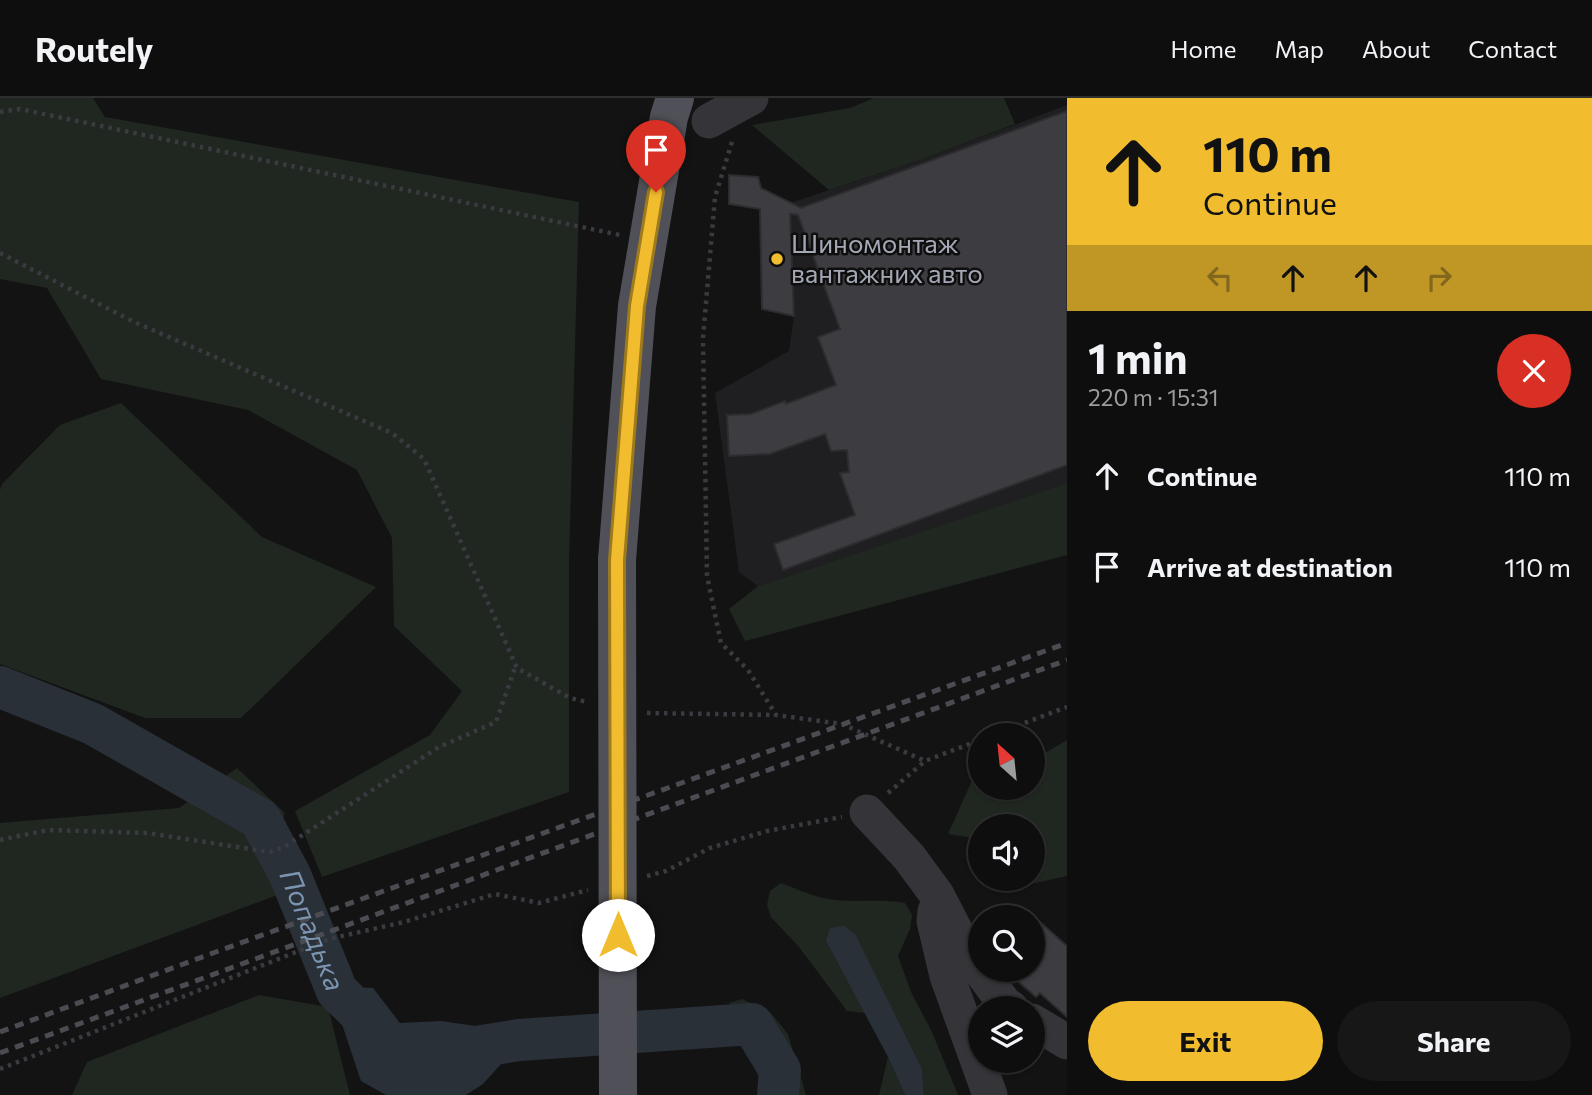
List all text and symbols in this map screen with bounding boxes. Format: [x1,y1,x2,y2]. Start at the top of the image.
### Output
text: Routely [35,28,153,69]
text: Home [1171,34,1237,63]
text: Map [1275,34,1324,63]
text: About [1362,34,1430,63]
text: Contact [1468,34,1557,63]
pin [626,120,686,192]
text: 110 m [1203,122,1332,182]
icon: ahead [1088,126,1179,217]
icon: arrive [637,131,675,169]
text: Continue [1203,182,1337,222]
place label: Шиномонтаж вантажних авто [791,227,983,288]
marker: Шиномонтаж вантажних авто [769,251,785,267]
icon: left [1201,259,1239,297]
icon: ahead [1274,259,1312,297]
icon: ahead [1347,259,1385,297]
icon: right [1420,259,1458,297]
text: 1 min [1088,331,1188,383]
button: close [1497,334,1571,408]
text: 220 m · 15:31 [1088,383,1219,411]
icon: ahead [1088,457,1126,495]
text: Continue [1147,460,1257,491]
text: 110 m [1504,460,1571,491]
icon: arrive [1088,548,1126,586]
text: Arrive at destination [1147,551,1393,582]
text: 110 m [1504,551,1571,582]
north arrow [968,723,1045,800]
map controls [968,723,1045,1073]
button: sound [968,814,1045,891]
water label: Попадька [273,864,353,995]
position arrow [581,898,655,972]
button: search [968,905,1045,982]
button: layers [968,996,1045,1073]
button: Exit [1088,1001,1323,1081]
button: Share [1337,1001,1571,1081]

